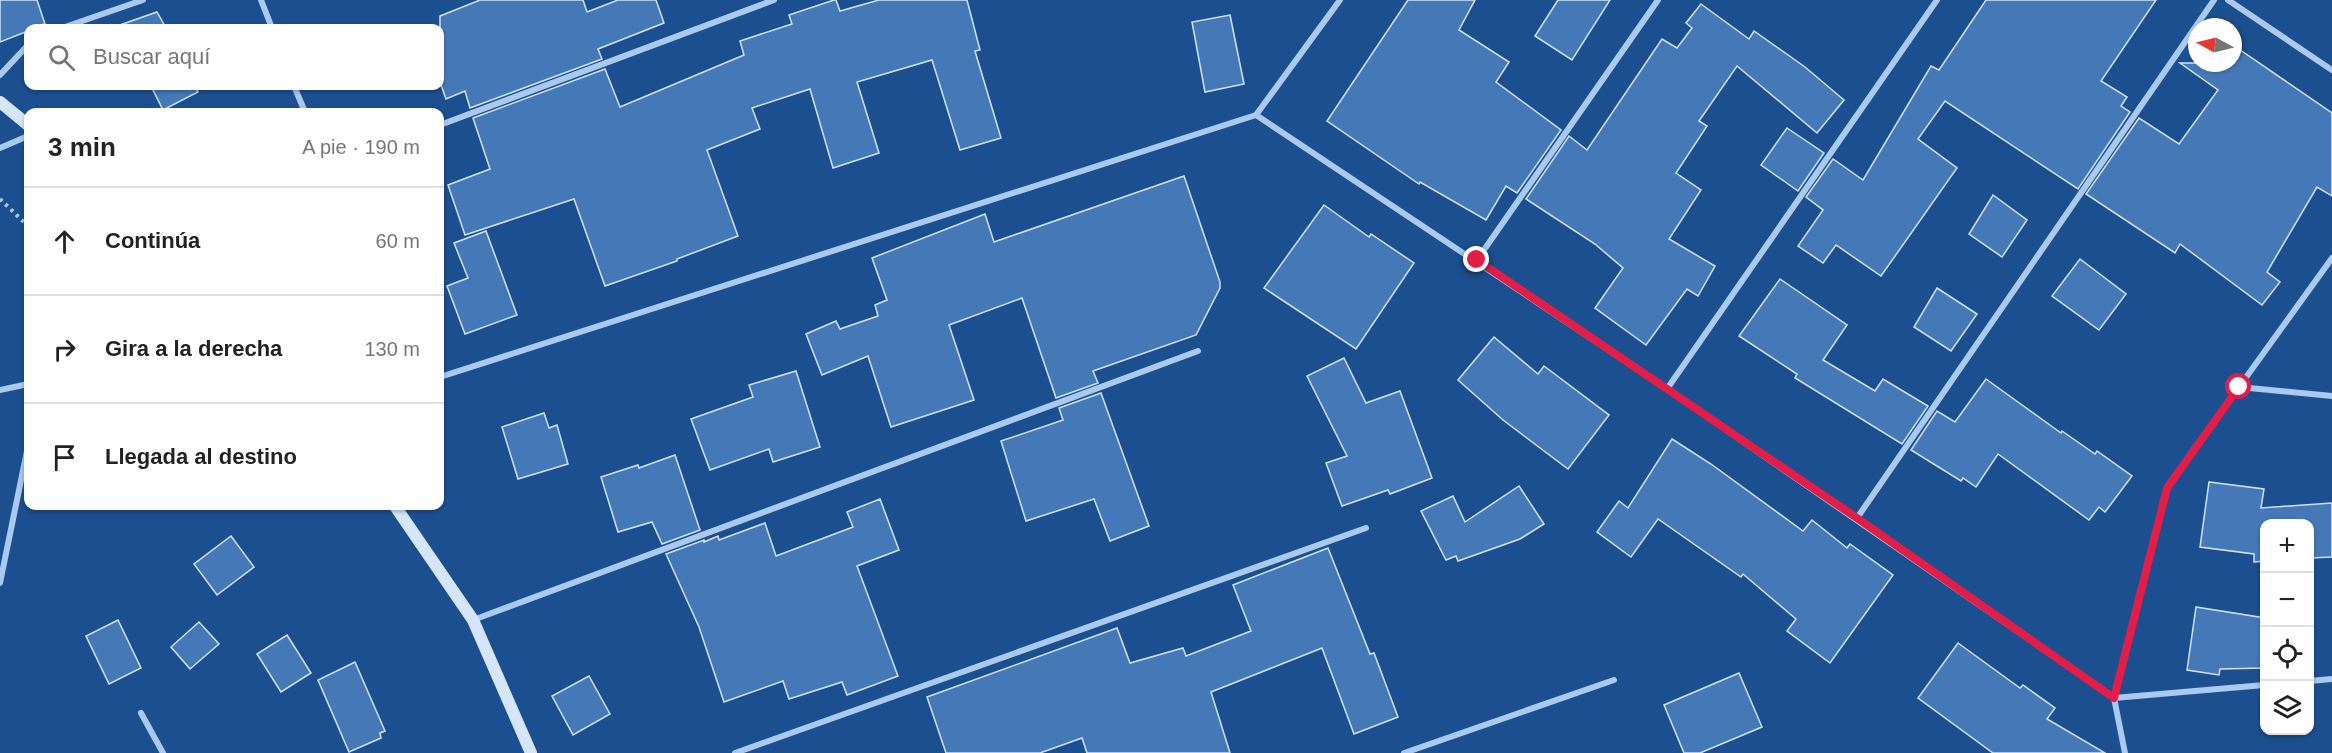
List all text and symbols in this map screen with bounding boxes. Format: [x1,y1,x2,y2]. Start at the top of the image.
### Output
north arrow [2188,18,2242,72]
search box [24,24,444,90]
icon: search [45,41,78,74]
text: Buscar aquí [93,44,210,69]
text: 3 min [48,132,116,162]
text: A pie · 190 m [302,136,420,158]
icon: ahead [48,225,81,258]
text: Continúa [105,228,200,253]
text: 60 m [376,230,420,252]
route end [1463,246,1489,272]
icon: right [48,333,81,366]
text: Gira a la derecha [105,336,282,361]
text: 130 m [364,338,420,360]
route start [2225,373,2251,399]
icon: arrive [48,441,81,474]
text: Llegada al destino [105,444,297,469]
map controls [2260,519,2314,735]
button: + [2260,519,2314,573]
button: − [2260,573,2314,627]
button: locate [2260,627,2314,681]
button: layers [2260,681,2314,735]

